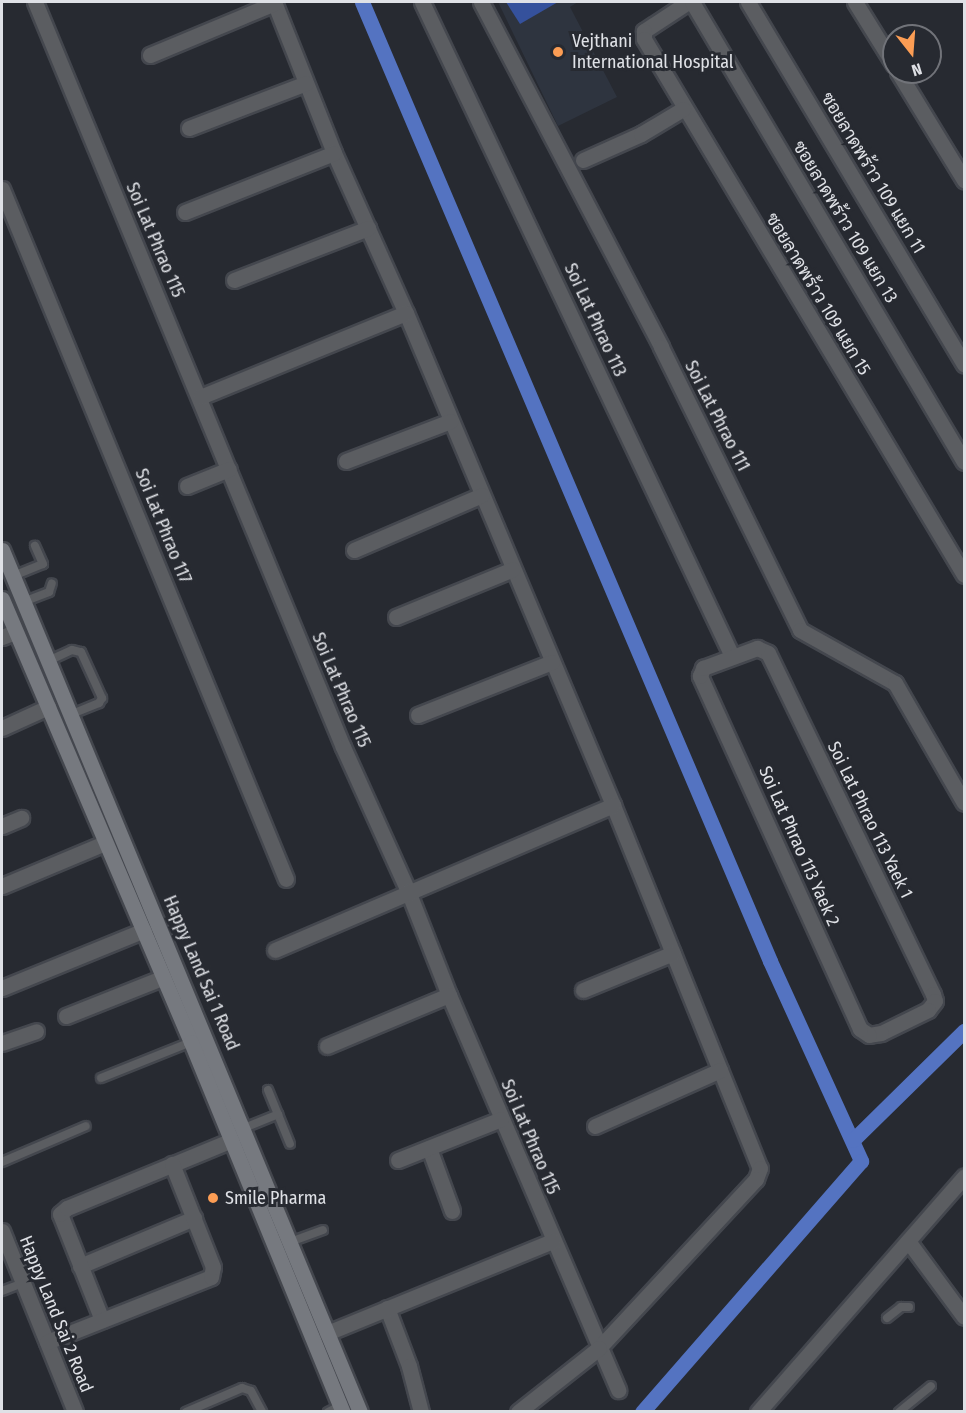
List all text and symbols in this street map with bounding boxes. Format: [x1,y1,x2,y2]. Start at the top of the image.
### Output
north arrow [882,24,942,84]
place label: Vejthani International Hospital [572,31,734,74]
marker: Vejthani International Hospital [549,43,567,61]
text: N [909,59,924,80]
street label: ซอยลาดพร้าว 109 แยก 11 [816,89,930,257]
street label: ซอยลาดพร้าว 109 แยก 13 [788,137,902,307]
street label: Soi Lat Phrao 115 [121,179,189,301]
street label: ซอยลาดพร้าว 109 แยก 15 [761,209,875,379]
street label: Soi Lat Phrao 113 [559,260,631,380]
street label: Soi Lat Phrao 111 [680,357,754,475]
street label: Soi Lat Phrao 117 [130,465,196,587]
street label: Soi Lat Phrao 115 [307,629,375,751]
street label: Soi Lat Phrao 113 Yaek 1 [823,738,917,902]
street label: Soi Lat Phrao 113 Yaek 2 [754,763,844,929]
street label: Happy Land Sai 1 Road [159,892,243,1054]
street label: Soi Lat Phrao 115 [496,1076,564,1198]
place label: Smile Pharma [225,1187,326,1209]
marker: Smile Pharma [206,1191,220,1205]
street label: Happy Land Sai 2 Road [15,1232,97,1396]

